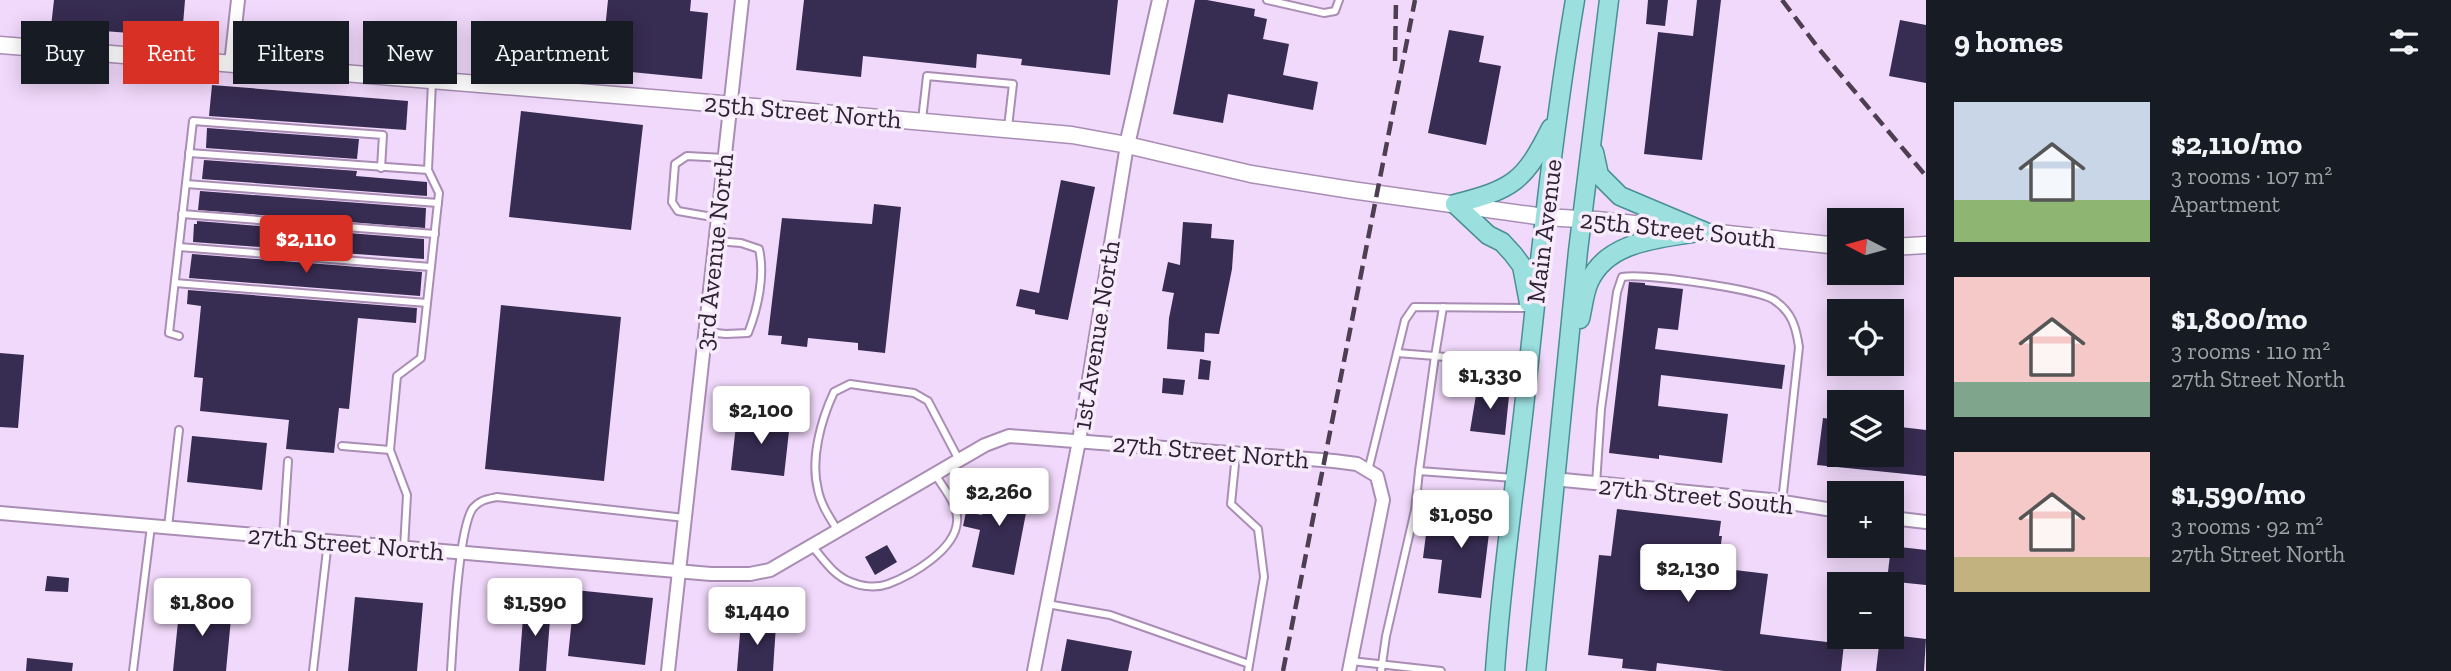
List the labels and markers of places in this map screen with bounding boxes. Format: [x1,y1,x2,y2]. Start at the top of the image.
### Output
pin: $2,110 [249,216,363,275]
pin: $1,330 [1433,352,1547,411]
pin: $2,100 [704,386,818,446]
pin: $2,260 [942,468,1056,528]
pin: $1,050 [1404,490,1518,550]
pin: $2,130 [1631,544,1745,604]
pin: $1,800 [145,578,259,638]
pin: $1,590 [478,578,592,638]
pin: $1,440 [700,588,814,647]

